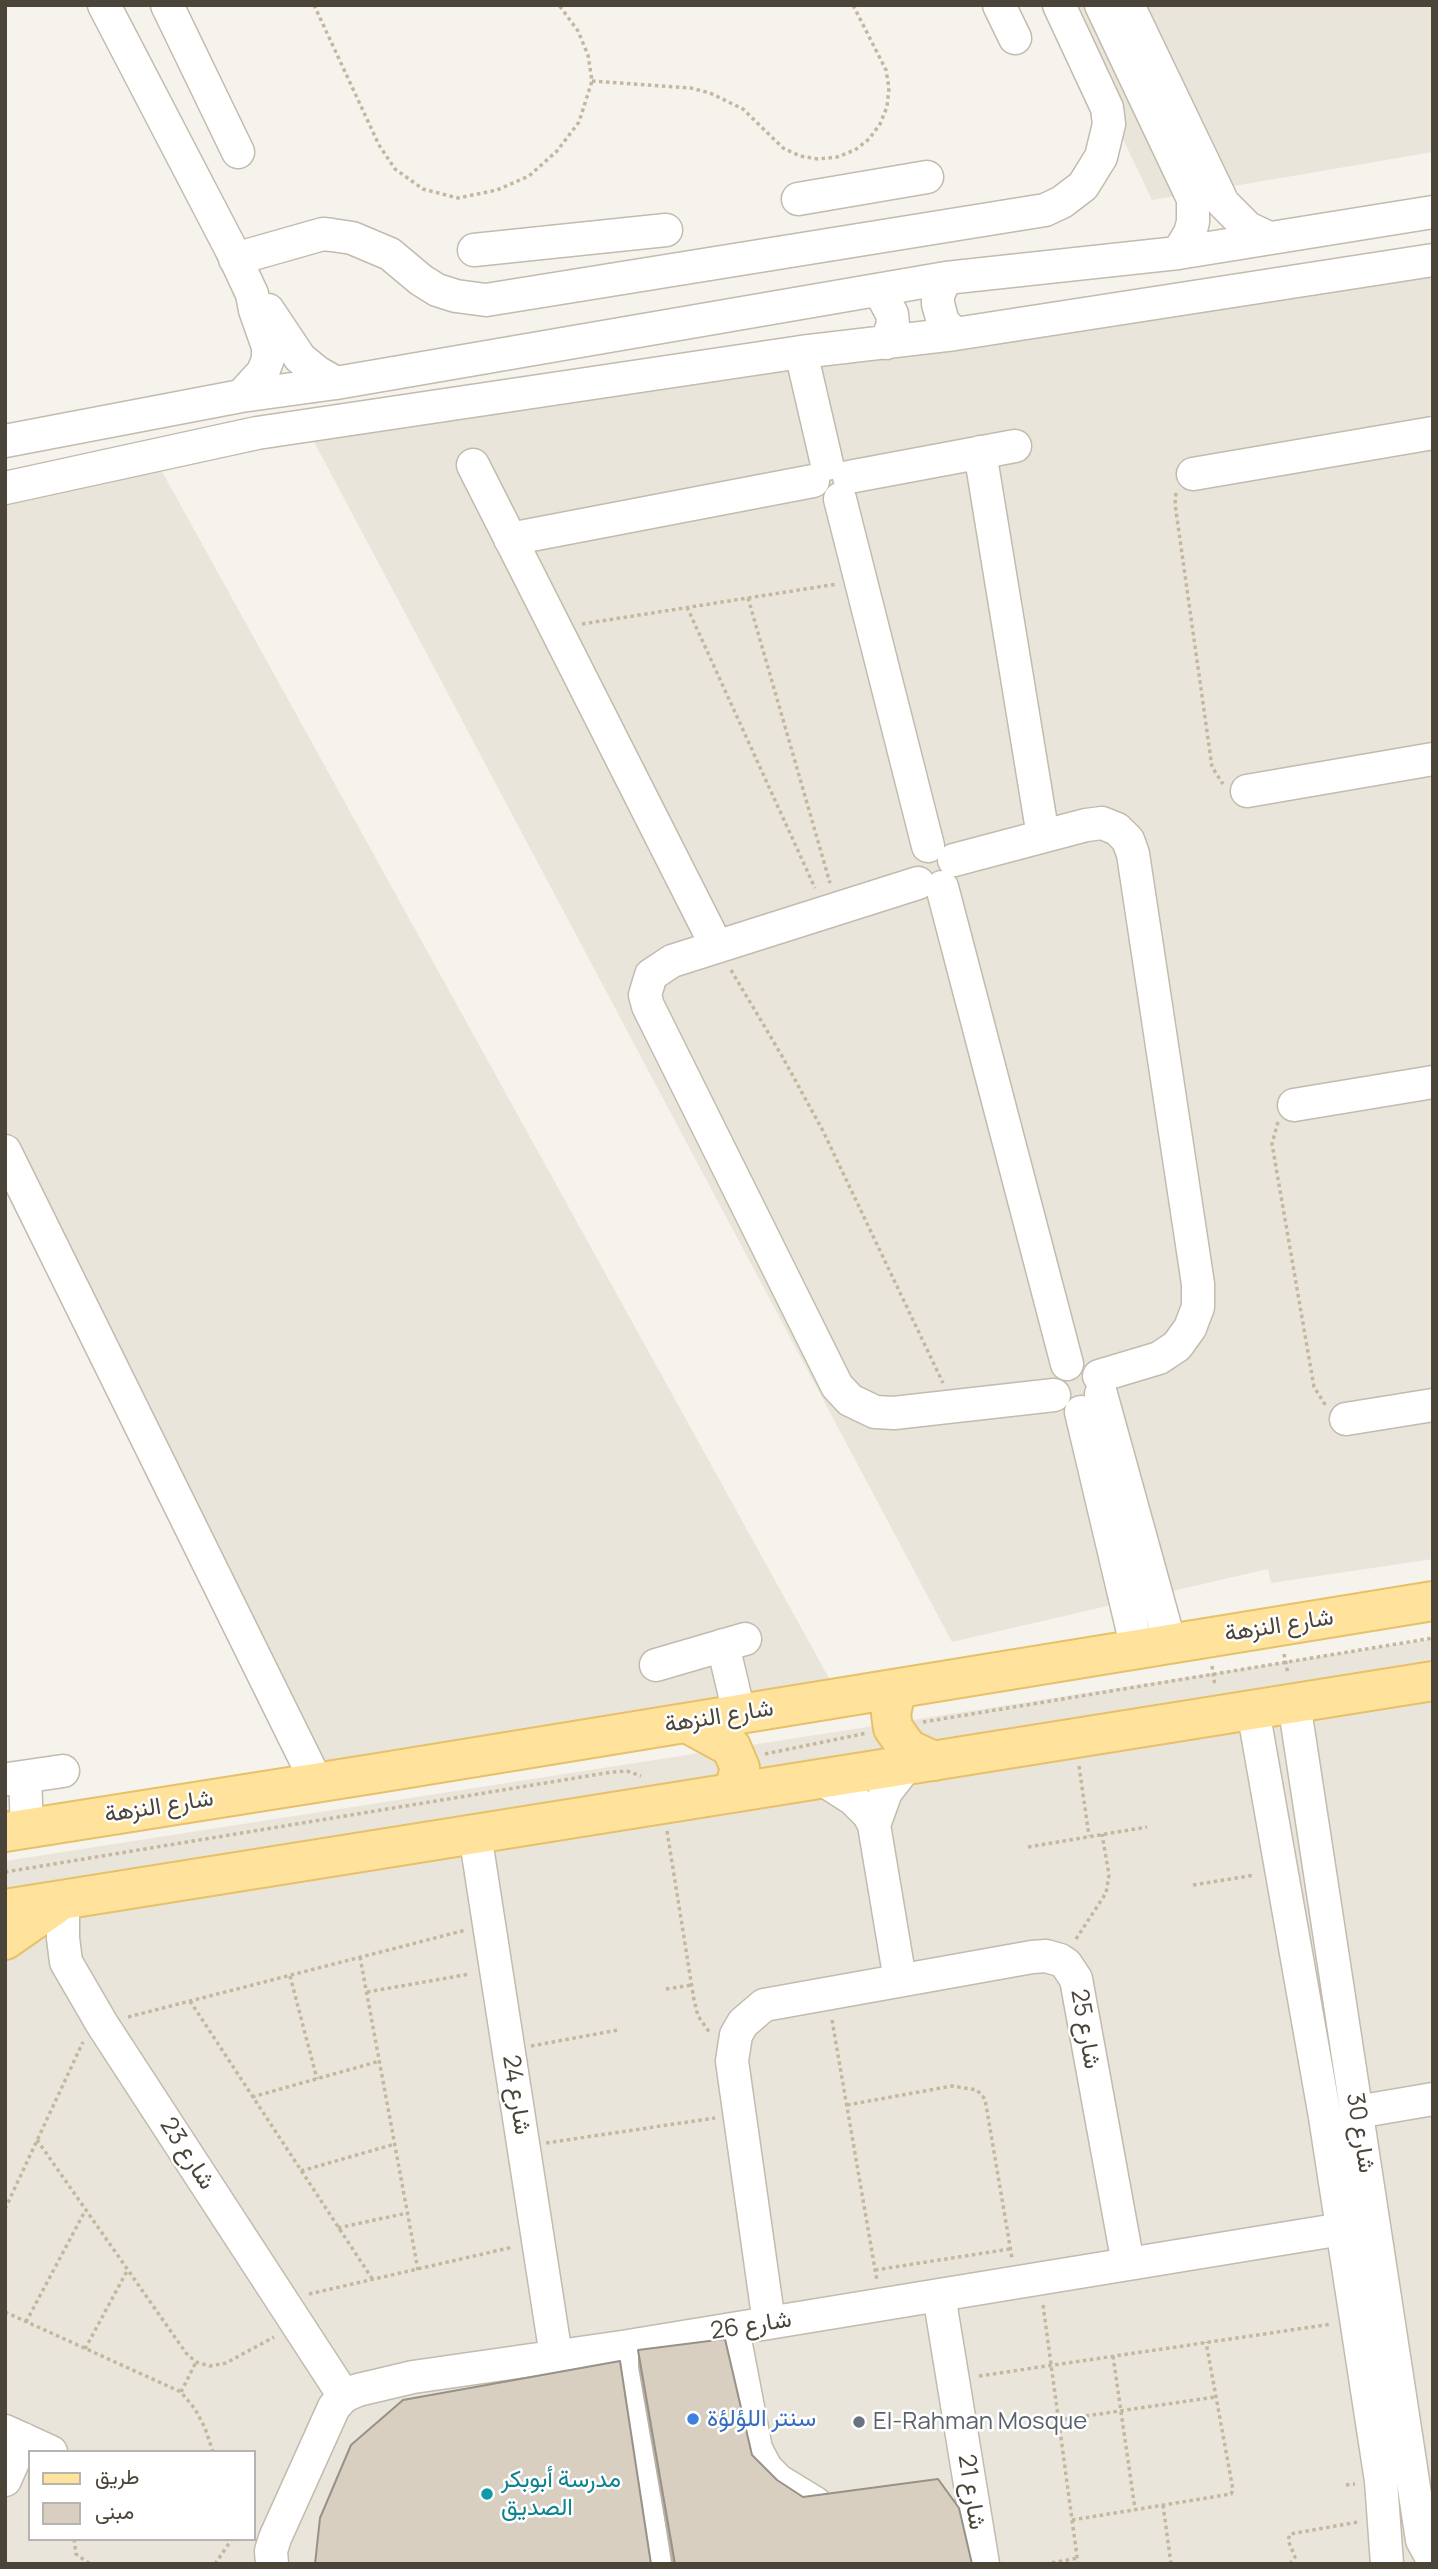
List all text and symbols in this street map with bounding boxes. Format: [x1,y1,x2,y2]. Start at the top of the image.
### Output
street label: شارع النزهة [1222,1603,1336,1649]
street label: شارع النزهة [662,1694,776,1740]
street label: شارع النزهة [102,1784,216,1830]
street label: شارع 25 [1064,1987,1106,2071]
street label: شارع 24 [495,2053,537,2137]
street label: شارع 30 [1339,2091,1381,2175]
street label: شارع 23 [153,2113,221,2195]
street label: شارع 26 [708,2305,794,2347]
place label: سنتر اللؤلؤة [707,2405,816,2433]
place label: El-Rahman Mosque [873,2408,1087,2436]
marker: سنتر اللؤلؤة [685,2411,701,2427]
marker: El-Rahman Mosque [851,2414,867,2430]
legend [28,2450,256,2541]
street label: شارع 21 [951,2452,991,2532]
text: طريق [95,2462,140,2490]
place label: مدرسة أبوبكر الصديق [501,2466,621,2522]
marker: مدرسة أبوبكر الصديق [479,2486,495,2502]
text: مبنى [95,2497,134,2525]

